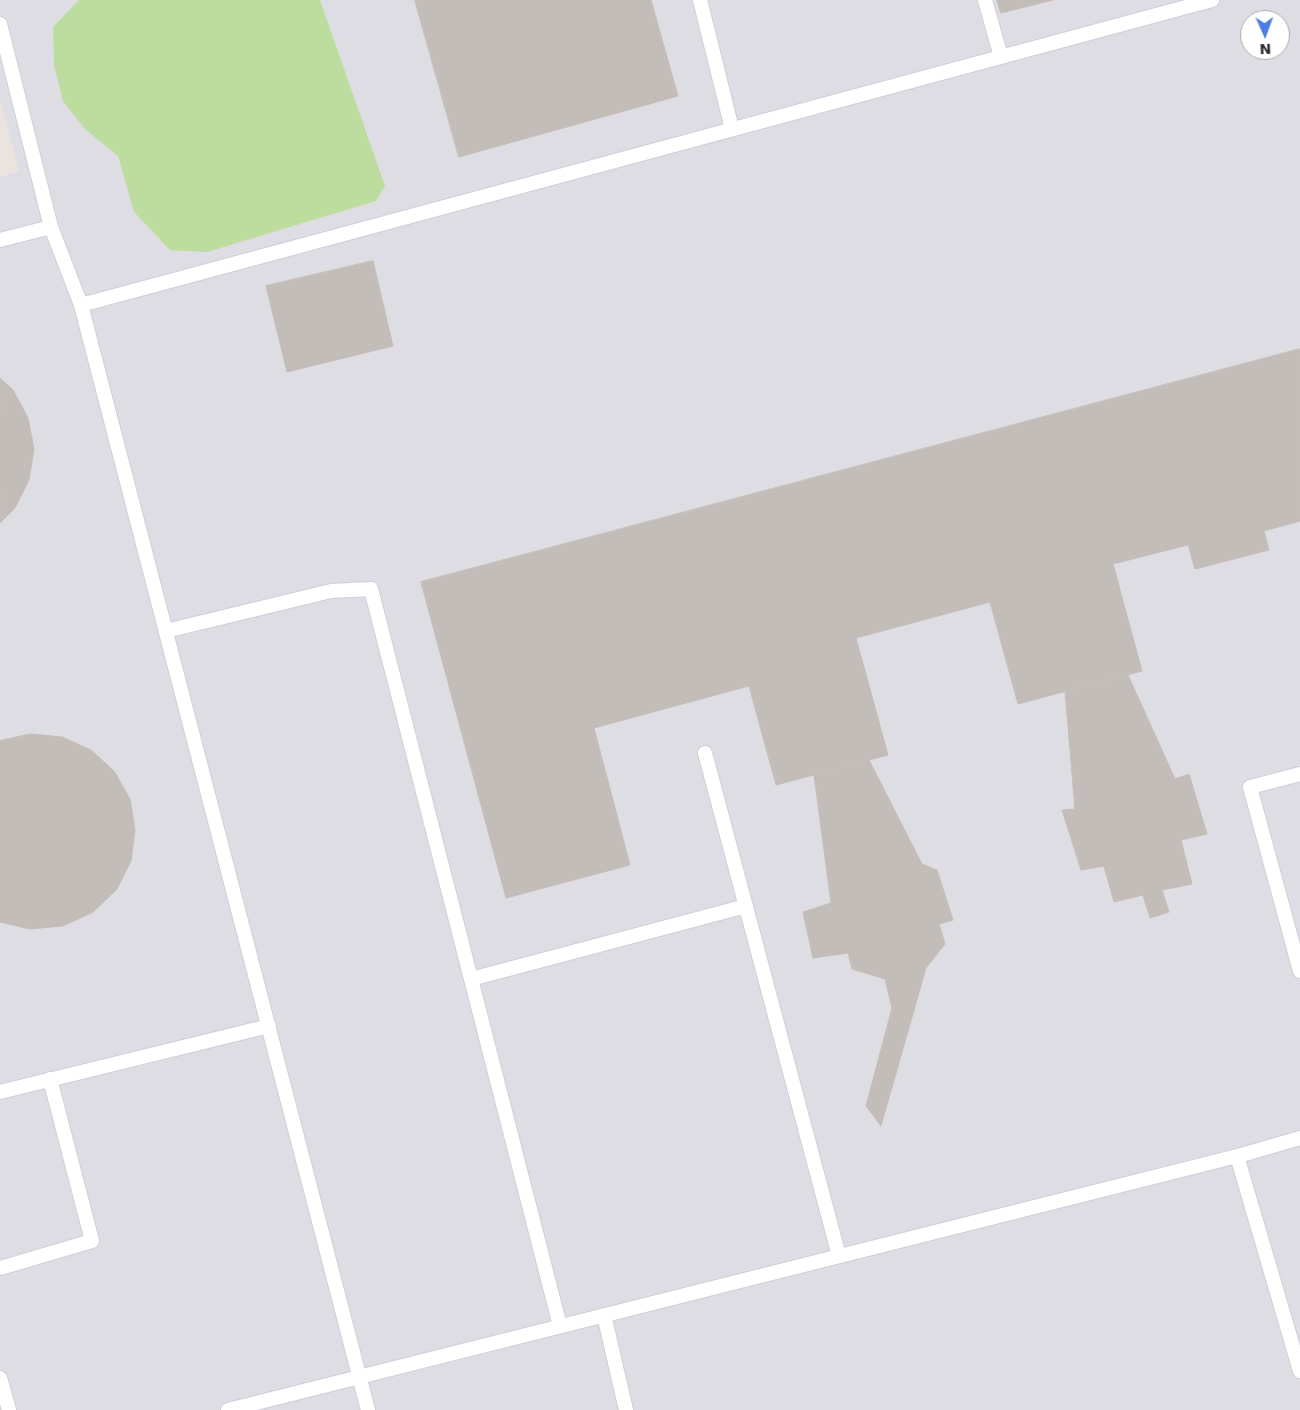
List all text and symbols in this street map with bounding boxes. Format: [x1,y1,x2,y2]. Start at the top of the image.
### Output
north arrow [1240,10,1290,60]
text: N [1259,41,1272,57]

